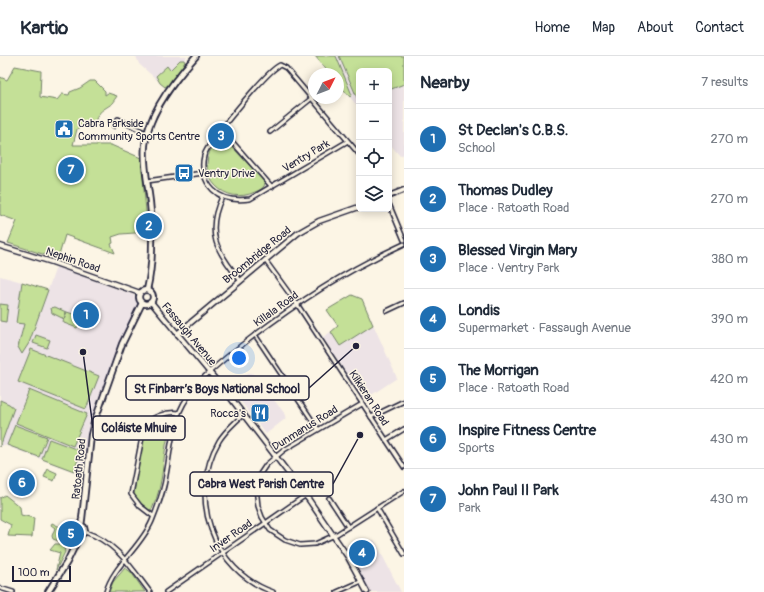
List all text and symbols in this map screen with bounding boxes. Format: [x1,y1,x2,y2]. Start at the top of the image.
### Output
text: Kartio [20,16,68,40]
text: Home [535,19,570,36]
text: Map [592,19,615,36]
text: About [637,19,673,36]
text: Contact [695,19,744,36]
north arrow [308,68,344,104]
map controls [356,68,392,212]
button: + [356,68,392,104]
text: Nearby [420,72,469,93]
text: 7 results [701,74,748,90]
button: − [356,104,392,140]
place label: Cabra Parkside Community Sports Centre [78,117,201,143]
public building icon: Cabra Parkside Community Sports Centre [53,118,75,140]
pin: 3 [208,121,234,151]
text: St Declan's C.B.S. [458,121,568,140]
text: 1 [430,131,436,147]
text: 270 m [711,131,748,147]
street label: Ventry Park [280,137,332,175]
button: locate [356,140,392,176]
text: School [458,140,495,156]
pin: 7 [58,155,84,185]
bus stop icon: Ventry Drive [173,162,195,184]
place label: Ventry Drive [198,167,255,180]
button: layers [356,176,392,212]
text: Thomas Dudley [458,181,553,200]
text: 2 [429,191,437,207]
text: 270 m [711,191,748,207]
text: Place · Ratoath Road [458,200,569,216]
pin: 2 [136,211,162,241]
street label: Broombridge Road [220,224,294,286]
text: Blessed Virgin Mary [458,241,577,260]
street label: Nephin Road [44,245,102,275]
text: 3 [429,251,437,267]
text: 380 m [711,251,748,267]
text: Place · Ventry Park [458,260,559,276]
street label: Killala Road [251,289,301,329]
pin: 1 [73,300,99,330]
street label: Fassaugh Avenue [159,300,220,369]
text: Londis [458,301,500,320]
text: 4 [429,311,437,327]
text: 390 m [711,311,748,327]
text: Supermarket · Fassaugh Avenue [458,320,631,336]
your location [229,348,249,368]
text: The Morrigan [458,361,539,380]
street label: Kilkieran Road [346,368,392,428]
text: 5 [429,371,437,387]
text: 420 m [710,371,748,387]
callout: St Finbarr’s Boys National School [126,376,309,400]
text: Place · Ratoath Road [458,380,569,396]
text: St Finbarr’s Boys National School [134,382,300,397]
restaurant icon: Rocca's [249,402,271,424]
street label: Dunmanus Road [270,403,340,453]
place label: Rocca's [210,407,246,420]
callout: Coláiste Mhuire [93,416,185,440]
text: Coláiste Mhuire [101,421,178,436]
text: Inspire Fitness Centre [458,421,596,440]
text: 6 [429,431,437,447]
text: 430 m [710,431,748,447]
street label: Ratoath Road [69,438,89,500]
text: Sports [458,440,494,456]
pin: 6 [9,468,35,498]
callout: Cabra West Parish Centre [190,472,333,496]
text: Cabra West Parish Centre [198,477,325,492]
text: John Paul II Park [458,481,559,500]
text: 7 [430,491,436,507]
text: 430 m [710,491,748,507]
text: Park [458,500,481,516]
street label: Inver Road [207,517,255,555]
pin: 5 [58,519,84,549]
pin: 4 [349,538,375,568]
scale bar [12,564,71,583]
text: 100 m [18,566,49,579]

